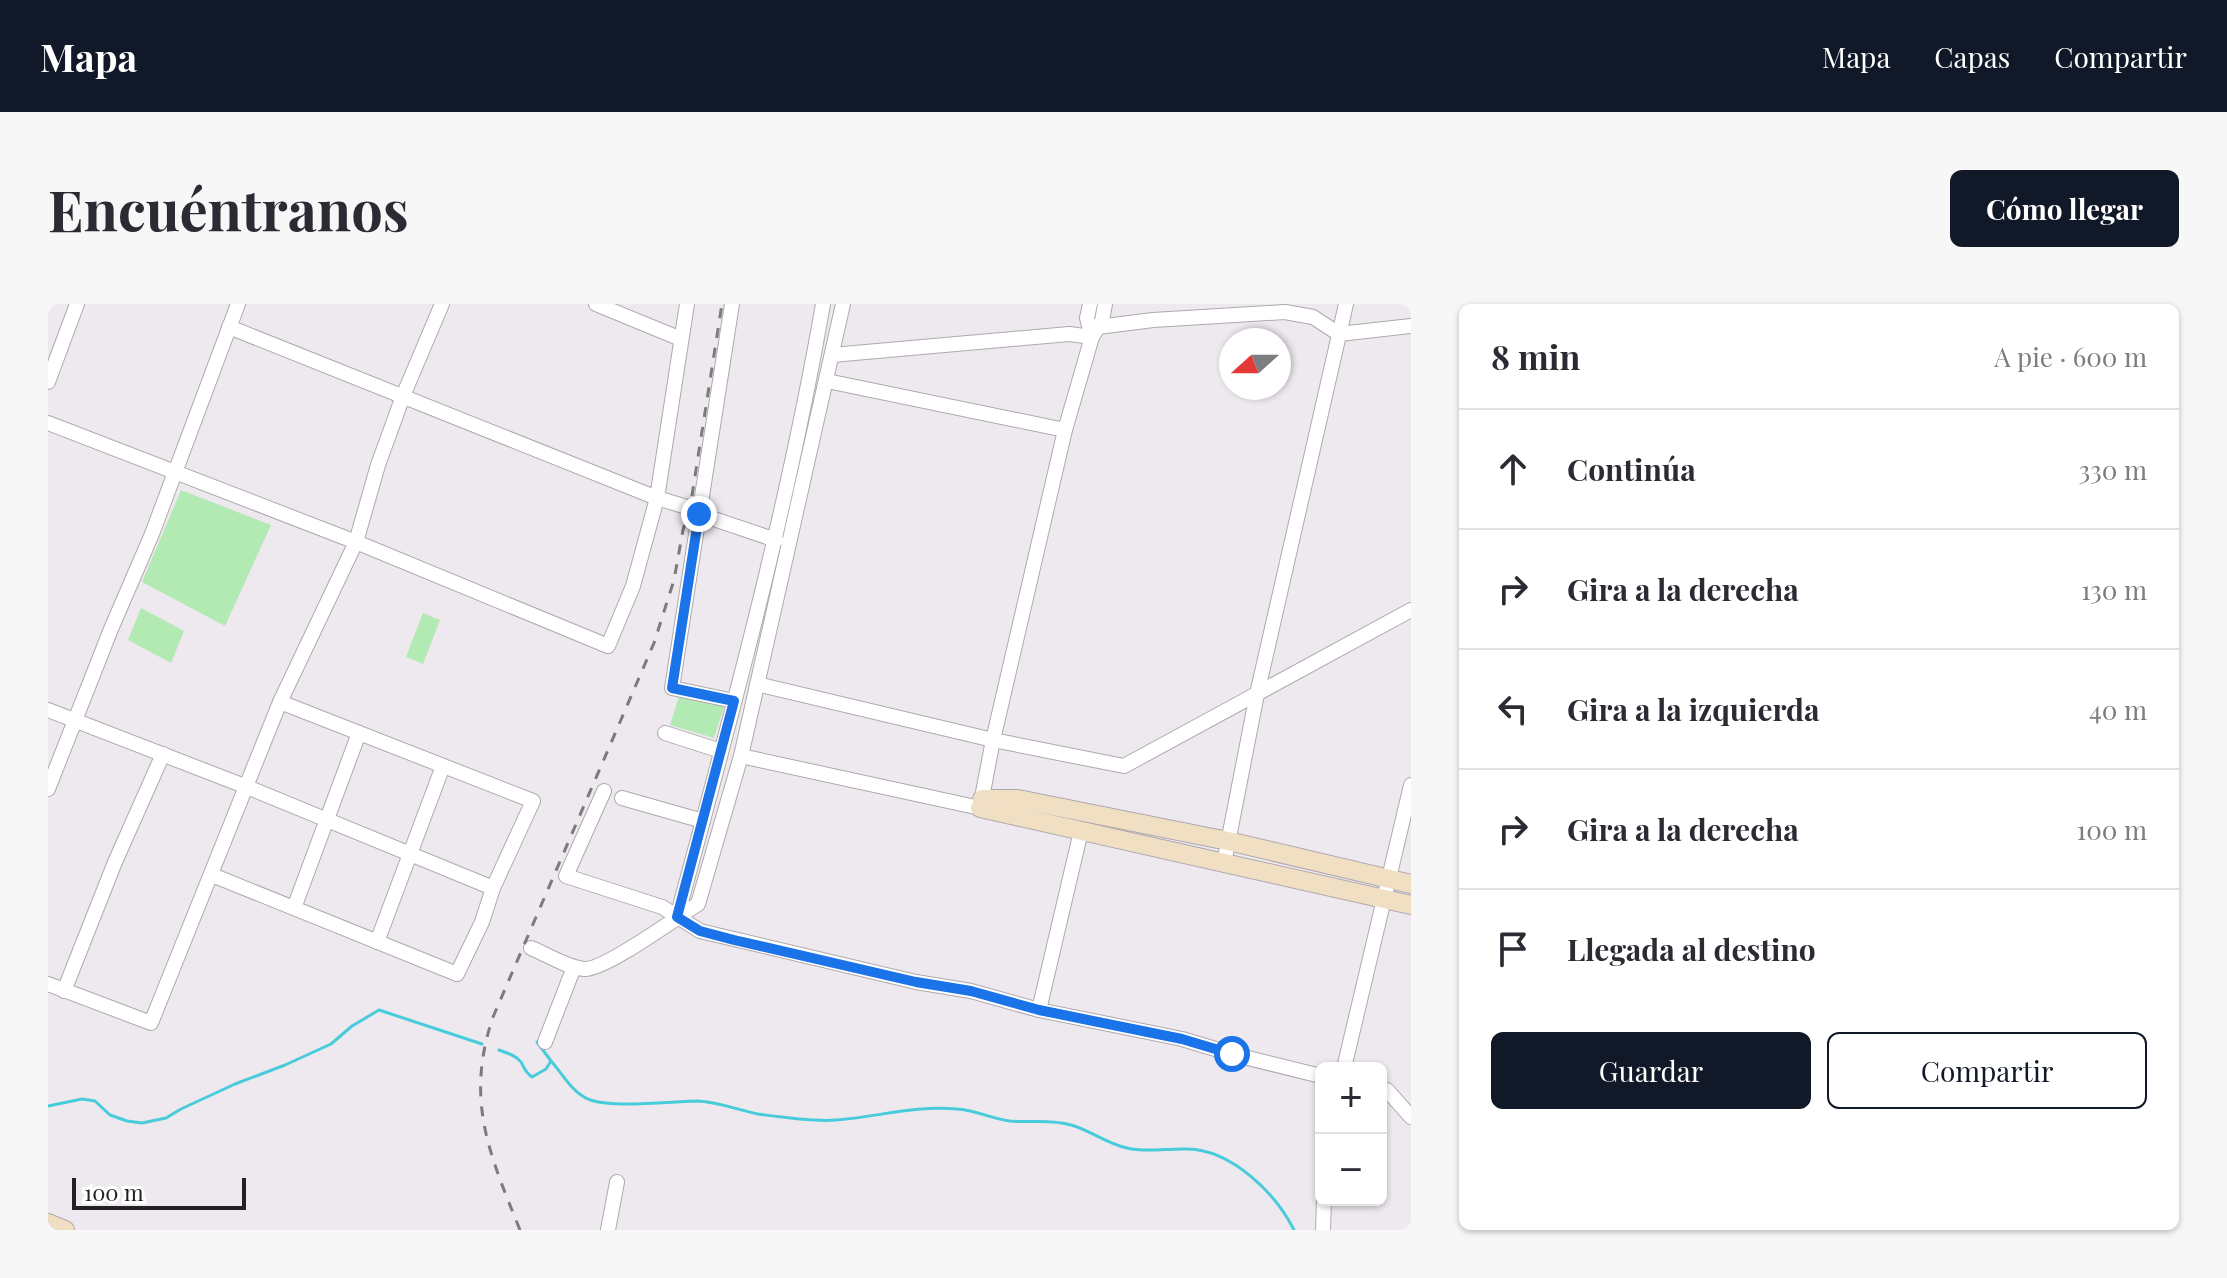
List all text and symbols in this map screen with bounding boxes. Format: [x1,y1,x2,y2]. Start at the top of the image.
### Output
text: Mapa [40,31,137,82]
text: Mapa [1822,38,1890,75]
text: Capas [1934,38,2010,75]
text: Compartir [2054,38,2187,75]
button: Cómo llegar [1950,170,2179,247]
text: Encuéntranos [48,171,409,246]
north arrow [1219,328,1291,400]
text: 8 min [1491,333,1580,379]
text: A pie · 600 m [1994,339,2147,374]
icon: ahead [1491,447,1535,491]
text: Continúa [1567,449,1696,489]
text: 330 m [2078,452,2147,487]
route end [681,496,717,532]
icon: right [1491,567,1535,611]
text: Gira a la derecha [1567,569,1799,609]
text: 130 m [2081,572,2147,607]
icon: left [1491,687,1535,731]
text: Gira a la izquierda [1567,689,1820,729]
text: 40 m [2089,692,2147,727]
icon: right [1491,807,1535,851]
text: Gira a la derecha [1567,809,1799,849]
text: 100 m [2077,812,2147,847]
icon: arrive [1491,927,1535,971]
text: Llegada al destino [1567,929,1816,969]
button: Guardar [1491,1032,1811,1109]
button: Compartir [1827,1032,2147,1109]
route start [1214,1036,1250,1072]
map controls [1315,1062,1387,1206]
button: + [1315,1062,1387,1134]
button: − [1315,1134,1387,1206]
scale bar [72,1174,246,1210]
text: 100 m [84,1177,144,1207]

